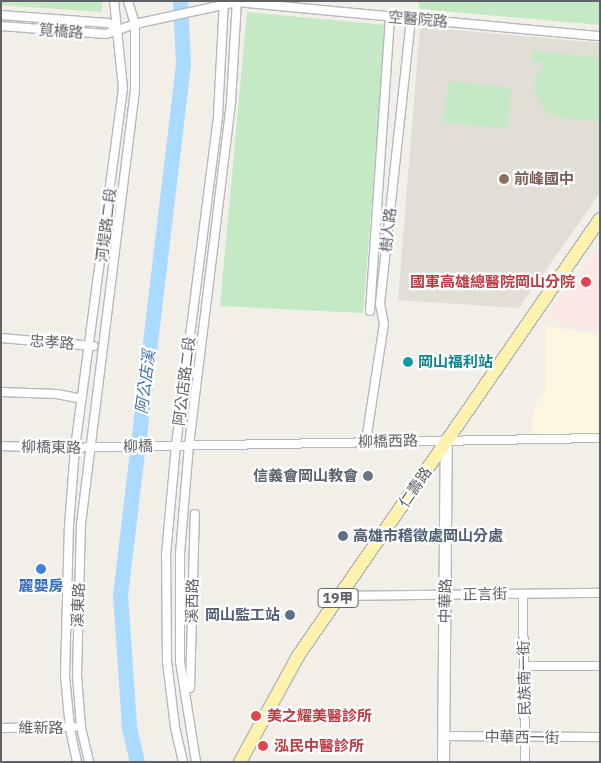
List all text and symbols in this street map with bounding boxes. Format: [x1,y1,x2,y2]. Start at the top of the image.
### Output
street label: 空醫院路 [387,7,449,31]
street label: 筧橋路 [38,20,84,42]
place label: 前峰國中 [514,170,574,188]
marker: 前峰國中 [498,173,510,185]
street label: 河堤路二段 [92,187,120,263]
street label: 樹人路 [377,207,399,253]
place label: 國軍高雄總醫院岡山分院 [410,273,575,291]
marker: 國軍高雄總醫院岡山分院 [579,275,593,289]
street label: 忠孝路 [29,331,75,353]
street label: 阿公店路二段 [170,335,198,427]
water label: 阿公店溪 [132,349,158,415]
place label: 岡山福利站 [418,353,493,371]
marker: 岡山福利站 [402,356,414,368]
street label: 柳橋西路 [358,431,418,451]
street label: 柳橋東路 [21,437,81,457]
street label: 柳橋 [123,437,153,455]
street label: 仁壽路 [395,463,435,511]
place label: 信義會岡山教會 [253,467,358,485]
marker: 信義會岡山教會 [362,470,374,482]
place label: 高雄市稽徵處岡山分處 [353,527,503,545]
marker: 高雄市稽徵處岡山分處 [337,530,349,542]
marker: 麗嬰房 [35,563,47,575]
place label: 麗嬰房 [19,577,63,595]
street label: 溪西路 [183,578,201,624]
street label: 中華路 [436,578,454,624]
street label: 溪東路 [68,582,88,628]
street label: 正言街 [462,585,508,603]
road number: 19甲 [317,586,359,610]
place label: 岡山監工站 [205,606,280,624]
marker: 岡山監工站 [284,609,296,621]
street label: 民族南一街 [514,640,534,716]
place label: 美之耀美醫診所 [267,707,372,725]
marker: 美之耀美醫診所 [249,709,263,723]
street label: 維新路 [19,719,63,737]
street label: 中華西一街 [484,727,560,747]
place label: 泓民中醫診所 [274,737,364,755]
marker: 泓民中醫診所 [256,739,270,753]

